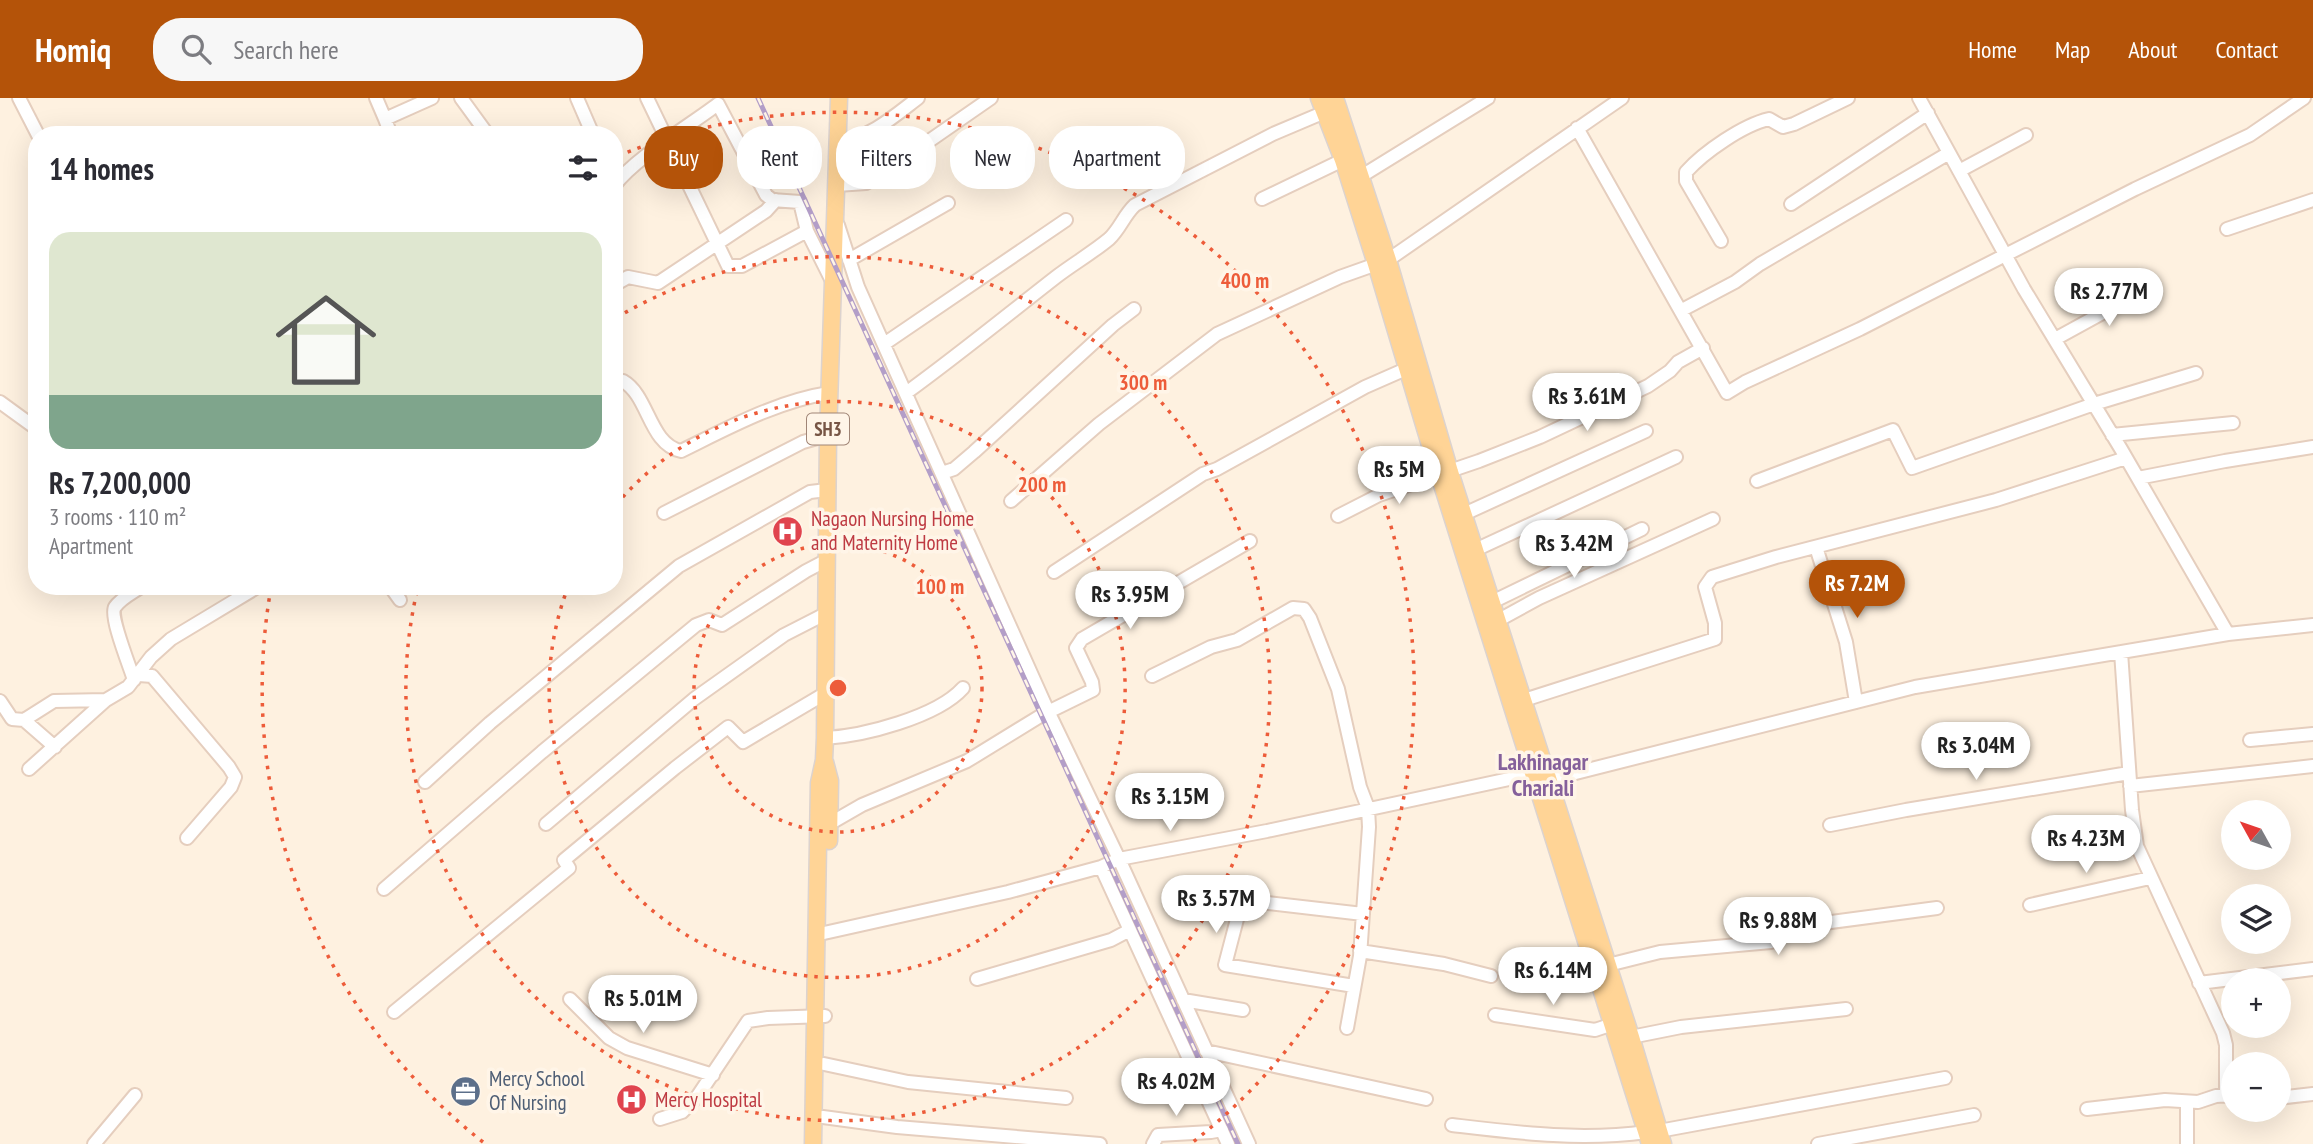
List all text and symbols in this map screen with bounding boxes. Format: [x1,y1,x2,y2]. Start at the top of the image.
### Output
search box [153,18,643,81]
text: Homiq [35,28,111,71]
icon: search [177,30,215,68]
text: Search here [233,33,339,66]
text: Home [1968,34,2017,65]
text: Map [2055,34,2090,65]
text: About [2128,34,2177,65]
text: Contact [2215,34,2278,65]
chip: Buy [644,126,723,189]
chip: Rent [737,126,822,189]
chip: Filters [836,126,936,189]
chip: New [950,126,1035,189]
chip: Apartment [1049,126,1185,189]
text: 14 homes [49,149,154,188]
icon: filters [564,149,602,187]
text: 400 m [1221,267,1269,294]
pin: Rs 2.77M [2037,268,2181,328]
text: Rs 2.77M [2070,276,2148,305]
icon: home [263,277,389,403]
text: 300 m [1119,369,1167,396]
pin: Rs 3.61M [1515,374,1659,433]
text: Rs 3.61M [1548,381,1626,410]
road number: SH3 [807,414,849,444]
pin: Rs 5M [1350,446,1448,506]
text: Rs 5M [1374,454,1424,483]
text: Rs 7,200,000 [49,463,191,502]
text: 200 m [1018,471,1066,498]
text: 3 rooms · 110 m² [49,502,186,531]
place label: Nagaon Nursing Home and Maternity Home [811,505,974,556]
hospital icon: Nagaon Nursing Home and Maternity Home [771,514,805,548]
pin: Rs 3.42M [1502,520,1646,580]
text: Rs 3.42M [1535,528,1613,557]
text: Apartment [49,531,133,560]
pin: Rs 7.2M [1792,560,1922,620]
text: Rs 7.2M [1825,568,1889,597]
pin: Rs 3.95M [1058,572,1202,631]
text: 100 m [916,573,964,600]
text: Rs 3.95M [1091,579,1169,608]
centre of rings [826,676,850,700]
pin: Rs 3.04M [1904,722,2048,782]
text: Rs 3.04M [1937,730,2015,759]
district label: Lakhinagar Chariali [1498,747,1589,802]
pin: Rs 3.15M [1098,774,1242,833]
text: Rs 3.15M [1131,781,1209,810]
north arrow [2221,800,2291,870]
map controls [2221,800,2291,1122]
pin: Rs 4.23M [2014,816,2158,875]
text: Rs 4.23M [2047,823,2125,852]
pin: Rs 3.57M [1144,876,1288,935]
text: Rs 3.57M [1177,883,1255,912]
button: layers [2221,884,2291,954]
pin: Rs 9.88M [1706,898,1850,957]
text: Rs 9.88M [1739,905,1817,934]
pin: Rs 6.14M [1481,948,1625,1007]
text: Rs 6.14M [1514,955,1592,984]
button: + [2221,968,2291,1038]
pin: Rs 5.01M [571,976,715,1035]
text: Rs 5.01M [604,983,682,1012]
button: − [2221,1052,2291,1122]
pin: Rs 4.02M [1104,1058,1248,1118]
place label: Mercy School Of Nursing [489,1065,585,1116]
text: Rs 4.02M [1137,1066,1215,1095]
office icon: Mercy School Of Nursing [449,1074,483,1108]
hospital icon: Mercy Hospital [615,1083,649,1117]
place label: Mercy Hospital [655,1086,762,1113]

